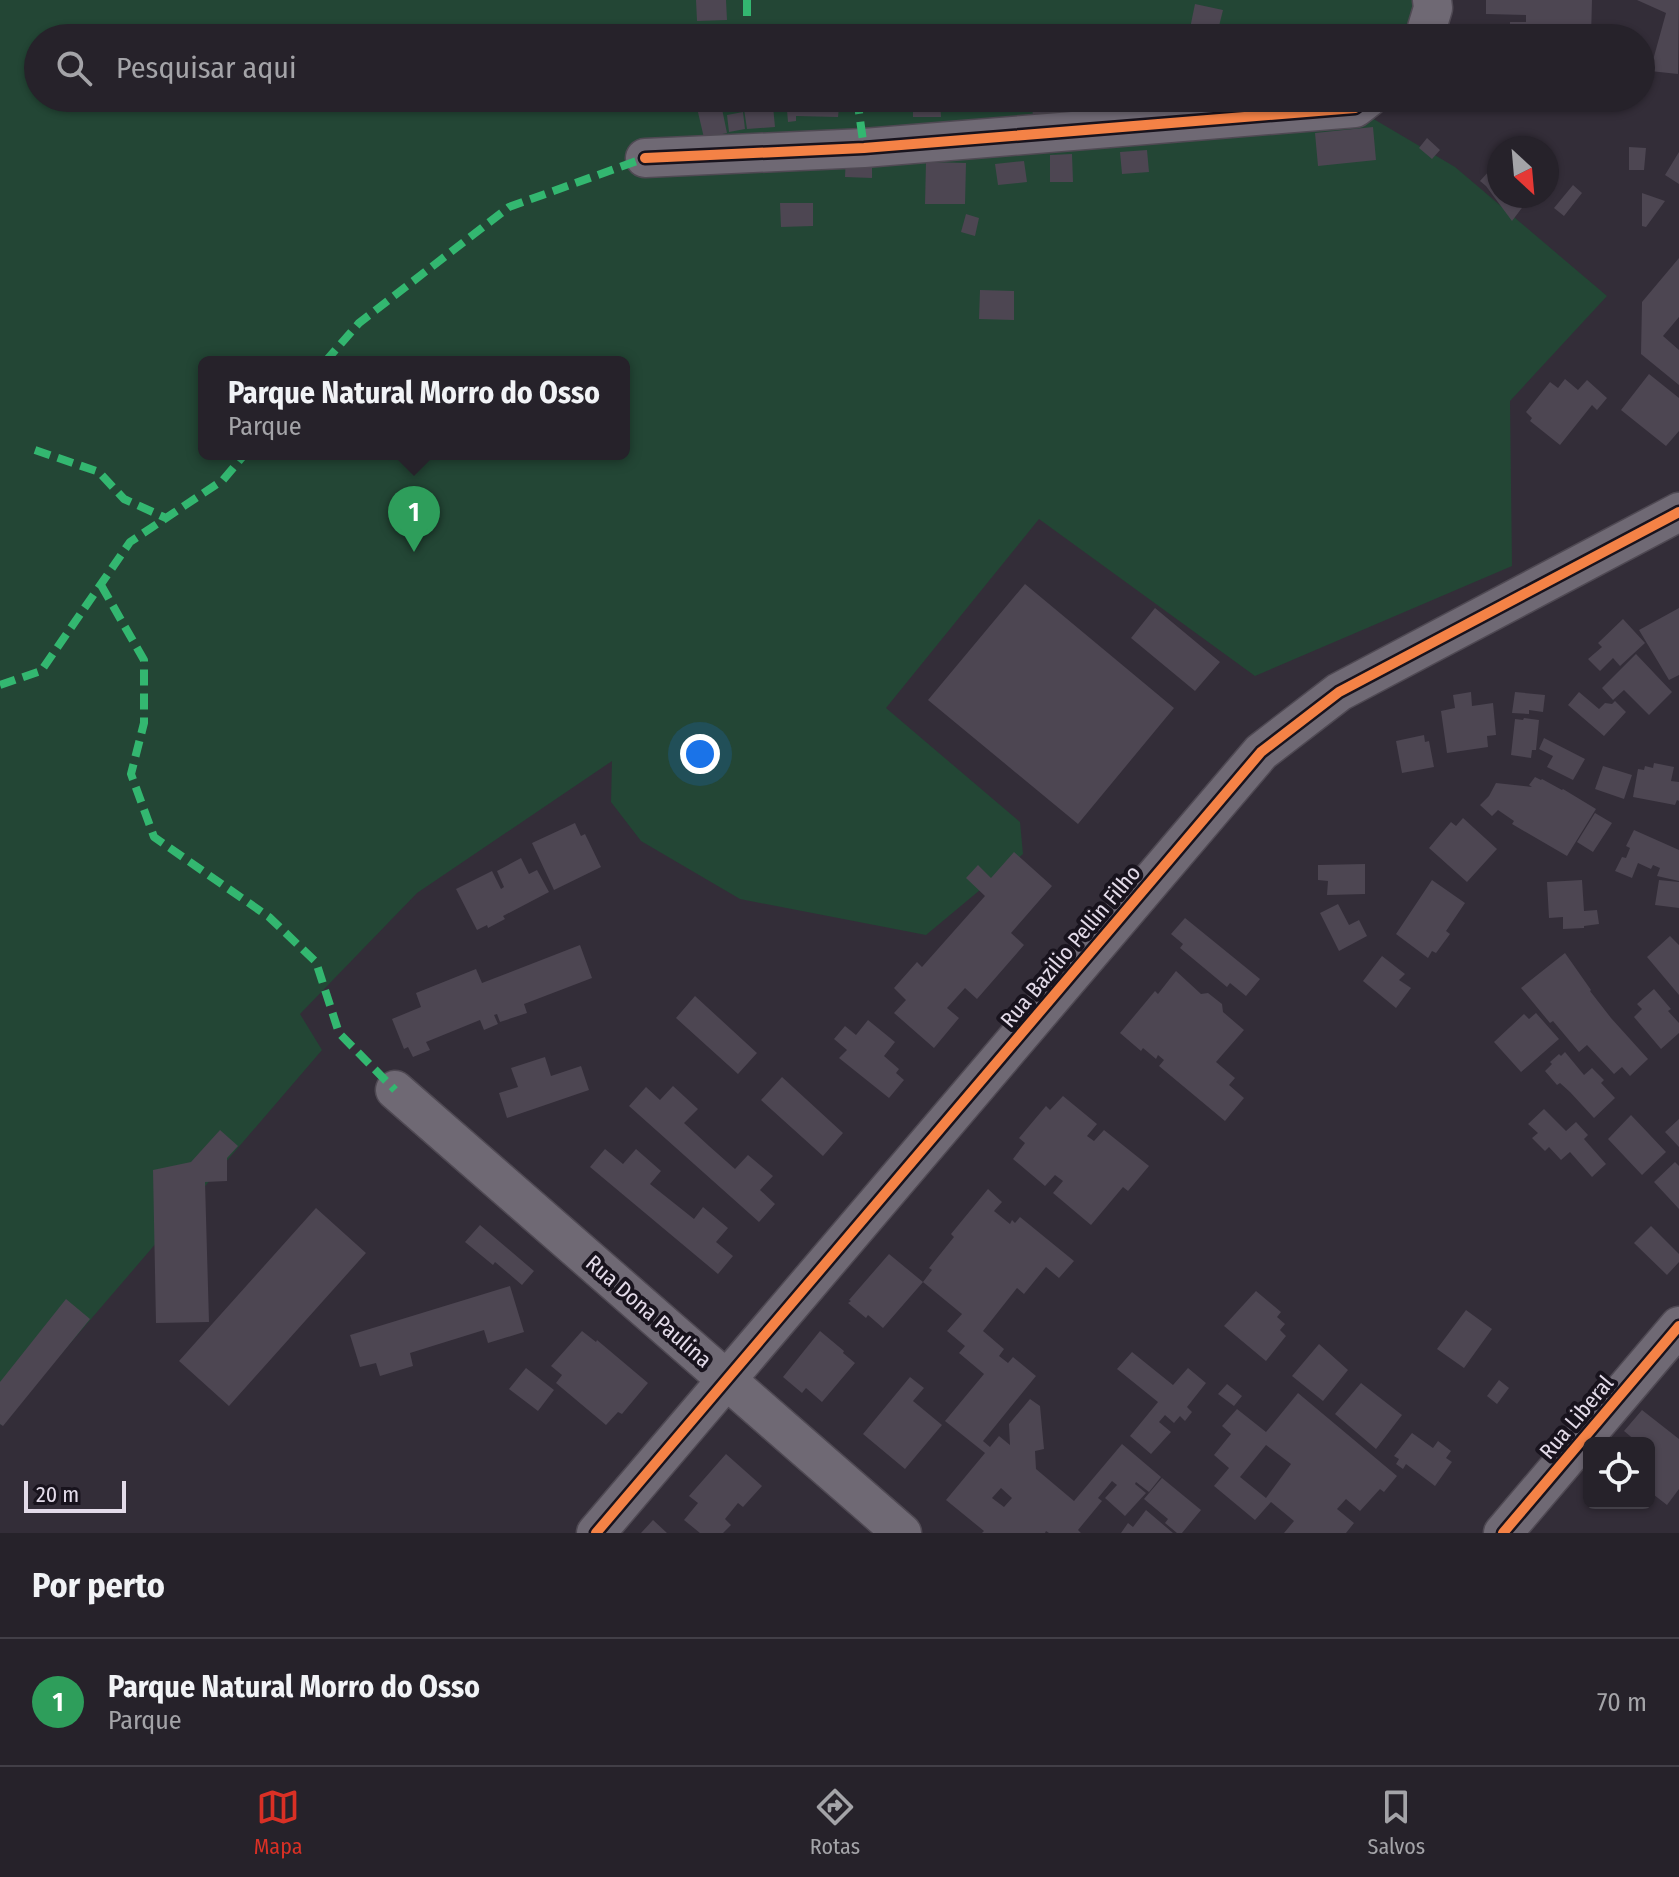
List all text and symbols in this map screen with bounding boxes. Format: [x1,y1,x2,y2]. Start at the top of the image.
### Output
search box [24,24,1655,112]
icon: search [52,46,96,90]
text: Pesquisar aqui [116,50,297,86]
north arrow [1487,136,1559,208]
popup [198,356,630,460]
text: Parque Natural Morro do Osso [228,375,600,411]
text: Parque [228,411,302,442]
pin: 1 [388,486,440,552]
your location [680,734,720,774]
street label: Rua Bazilio Pellin Filho [995,860,1146,1033]
street label: Rua Dona Paulina [580,1249,717,1373]
street label: Rua Liberal [1534,1370,1619,1465]
map controls [1583,1437,1655,1509]
button: locate [1583,1437,1655,1509]
scale bar [24,1477,126,1513]
text: 20 m [36,1481,79,1508]
text: Por perto [32,1565,165,1606]
text: Parque Natural Morro do Osso [108,1669,480,1705]
text: 1 [53,1687,64,1718]
text: 70 m [1597,1687,1647,1718]
text: Parque [108,1705,182,1736]
tab: Mapa [254,1785,302,1860]
tab: Rotas [810,1785,860,1860]
tab: Salvos [1368,1785,1425,1860]

